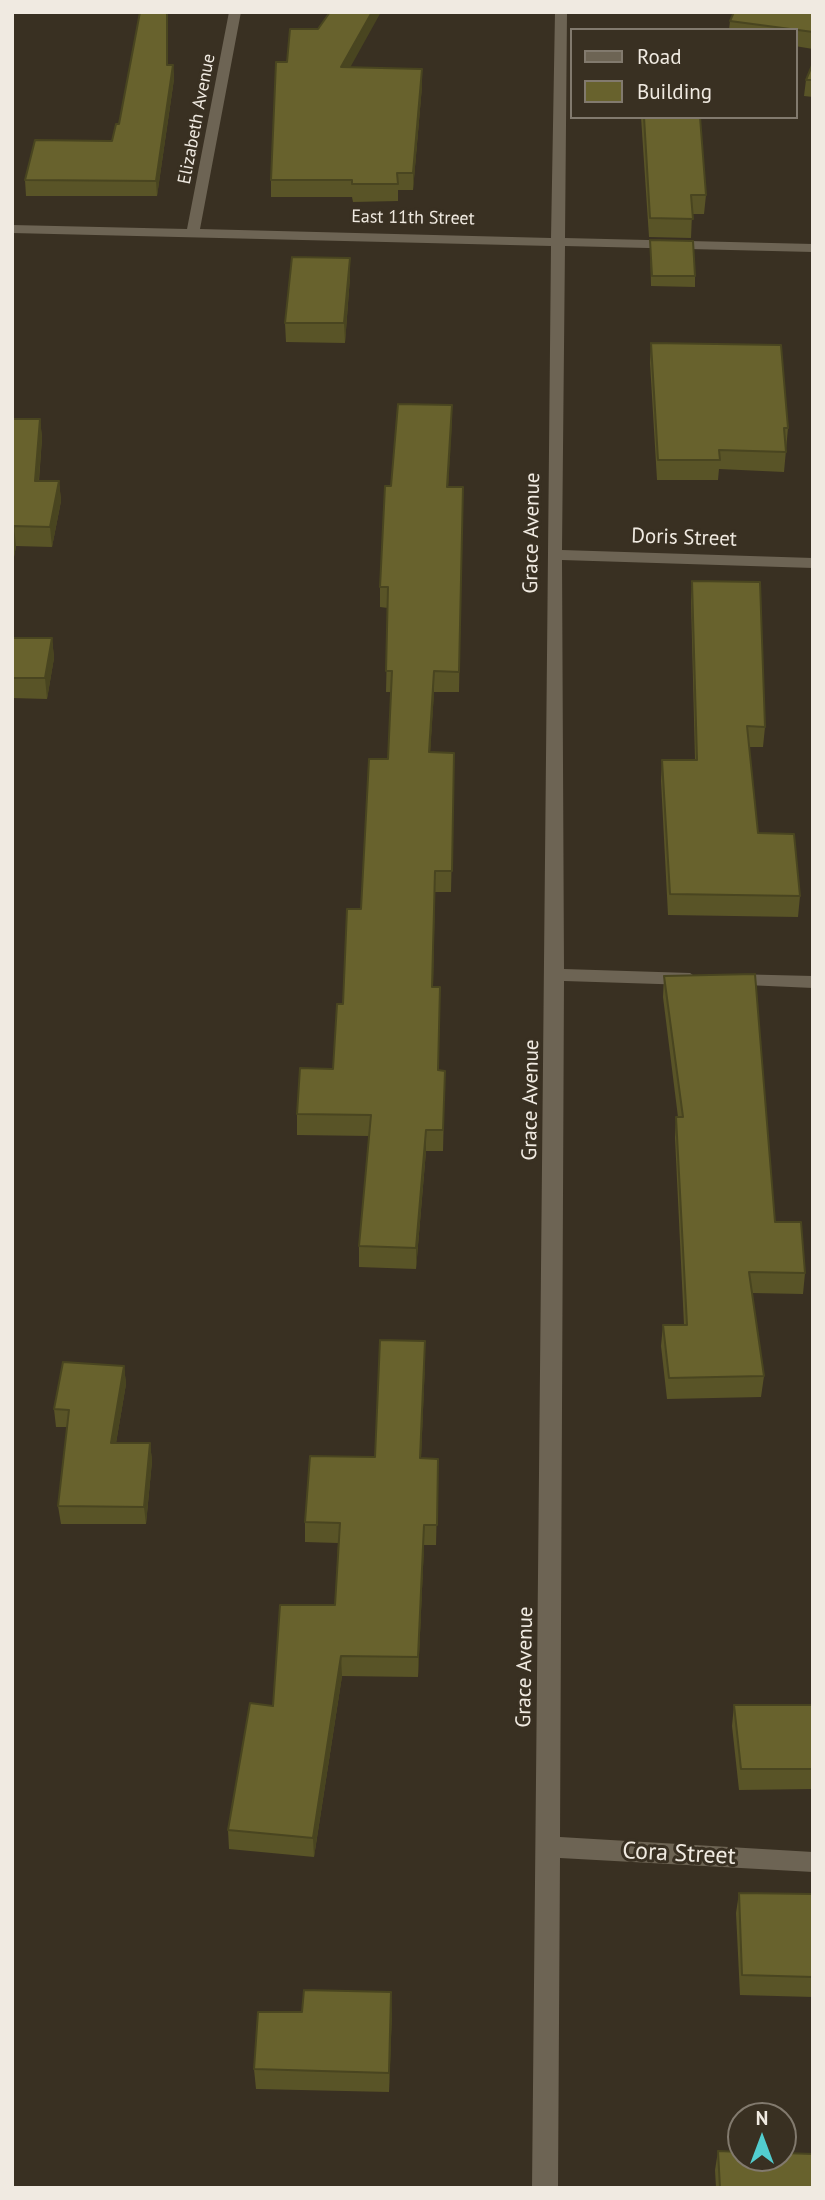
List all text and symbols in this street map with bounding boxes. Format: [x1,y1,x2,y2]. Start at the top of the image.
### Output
legend [570,28,797,119]
text: Road [637,43,681,70]
street label: Elizabeth Avenue [174,52,220,186]
text: Building [637,78,712,105]
street label: East 11th Street [351,206,475,230]
street label: Grace Avenue [518,472,546,594]
street label: Doris Street [631,524,737,552]
street label: Grace Avenue [517,1039,545,1161]
street label: Grace Avenue [511,1606,539,1728]
street label: Cora Street [622,1837,736,1871]
north arrow [727,2102,797,2172]
text: N [756,2106,768,2130]

